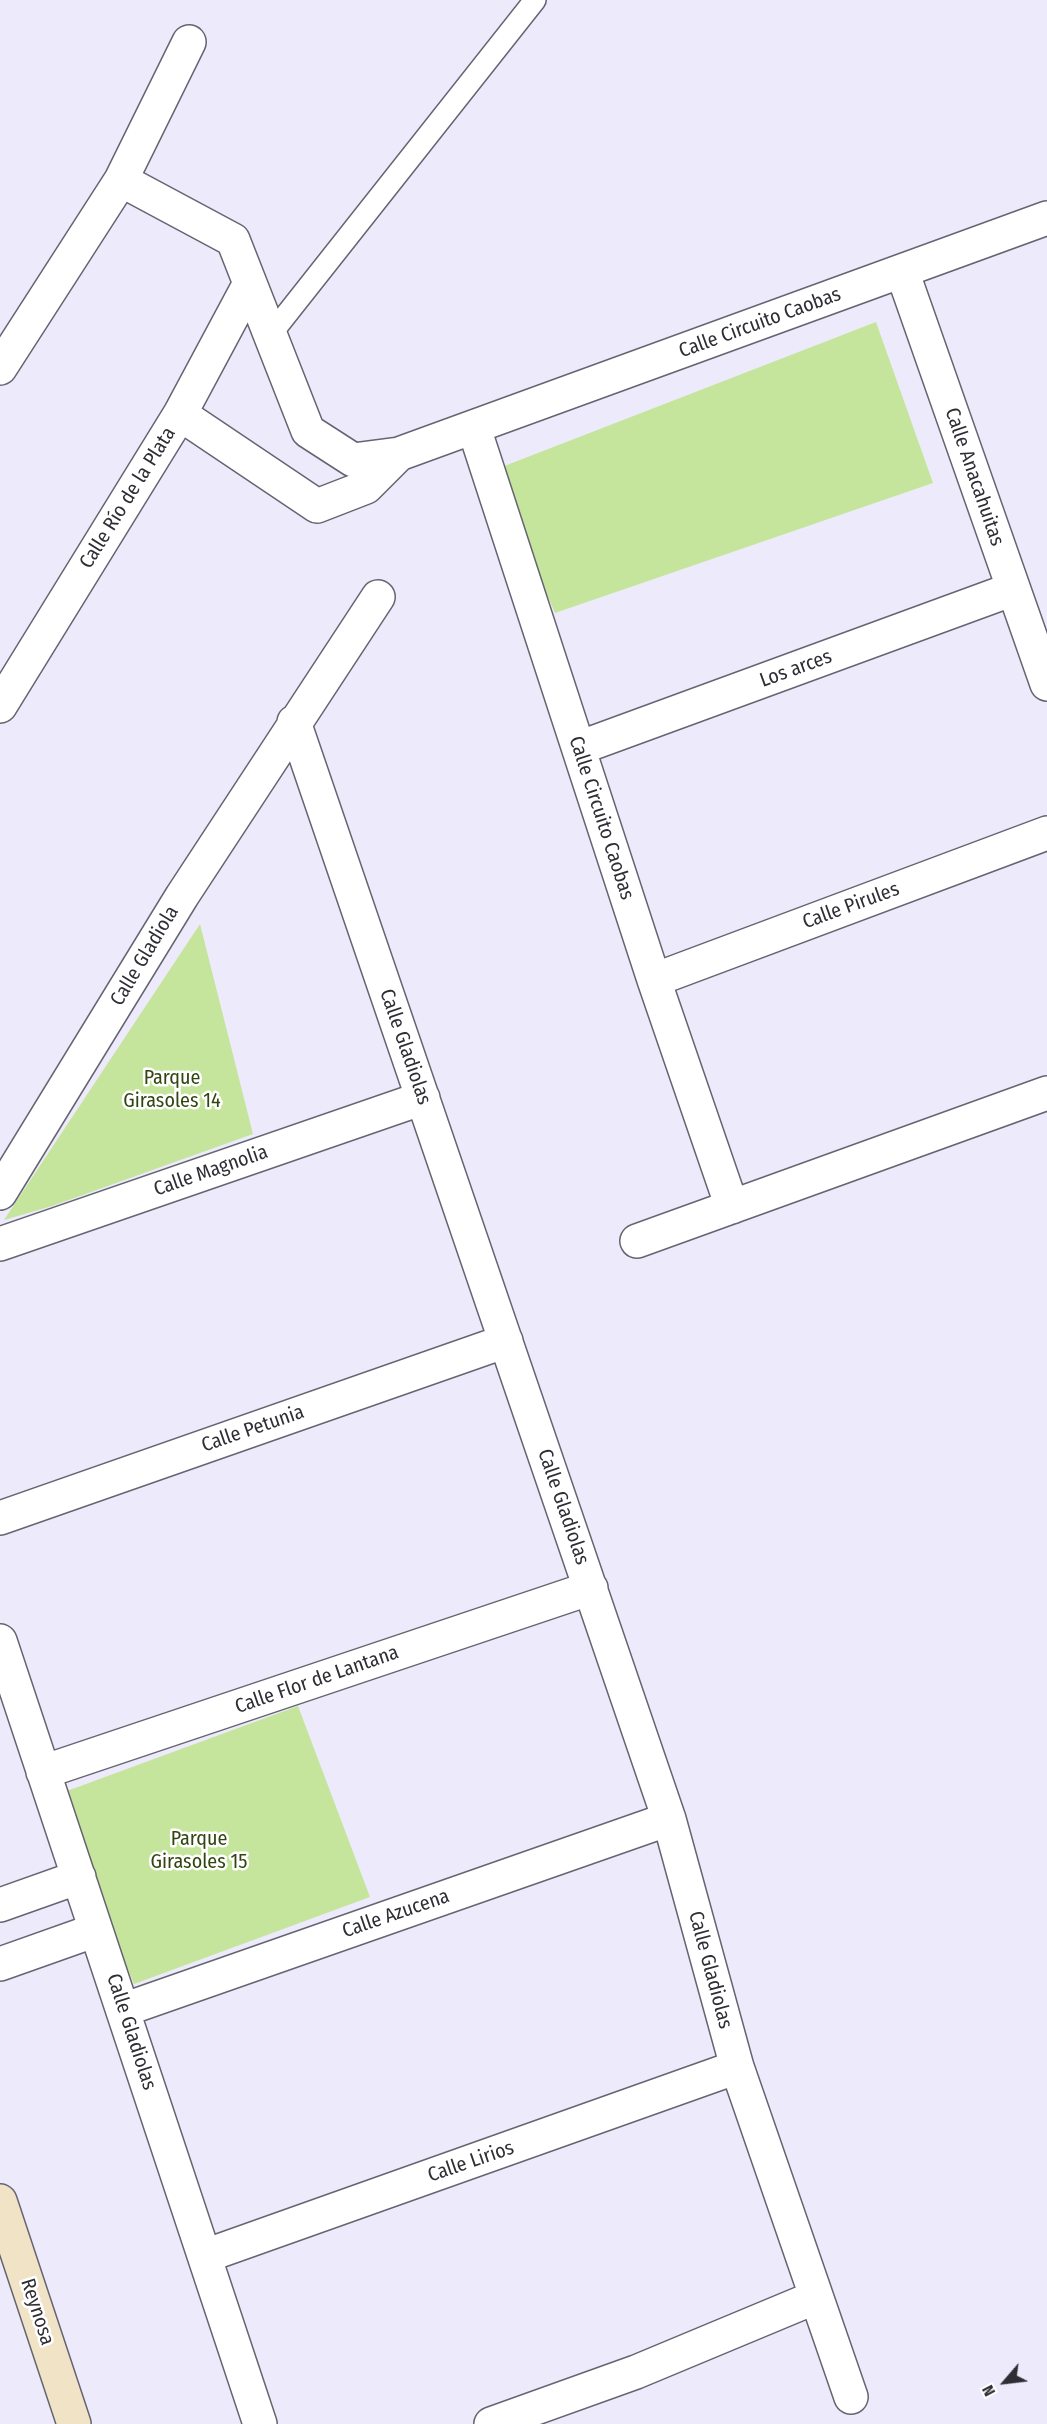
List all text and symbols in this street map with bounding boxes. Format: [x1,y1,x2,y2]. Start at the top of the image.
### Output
street label: Calle Circuito Caobas [676,283,844,363]
street label: Calle Anacahuitas [939,405,1009,549]
street label: Calle Río de la Plata [75,423,181,573]
street label: Los arces [757,645,835,693]
street label: Calle Circuito Caobas [563,733,639,903]
street label: Calle Pirules [799,877,903,935]
street label: Calle Gladiola [106,902,184,1010]
street label: Calle Gladiolas [374,986,436,1108]
park label: Parque Girasoles 14 [123,1066,221,1113]
street label: Calle Magnolia [151,1140,271,1202]
street label: Calle Petunia [199,1400,307,1458]
street label: Calle Gladiolas [532,1446,594,1568]
street label: Calle Flor de Lantana [232,1641,402,1719]
park label: Parque Girasoles 15 [151,1827,247,1874]
street label: Calle Azucena [339,1884,453,1944]
street label: Calle Gladiolas [683,1909,737,2031]
street label: Calle Gladiolas [101,1971,161,2093]
street label: Calle Lirios [425,2136,517,2188]
street label: Reynosa [15,2276,59,2348]
north arrow [975,2352,1035,2412]
text: N [978,2382,999,2399]

